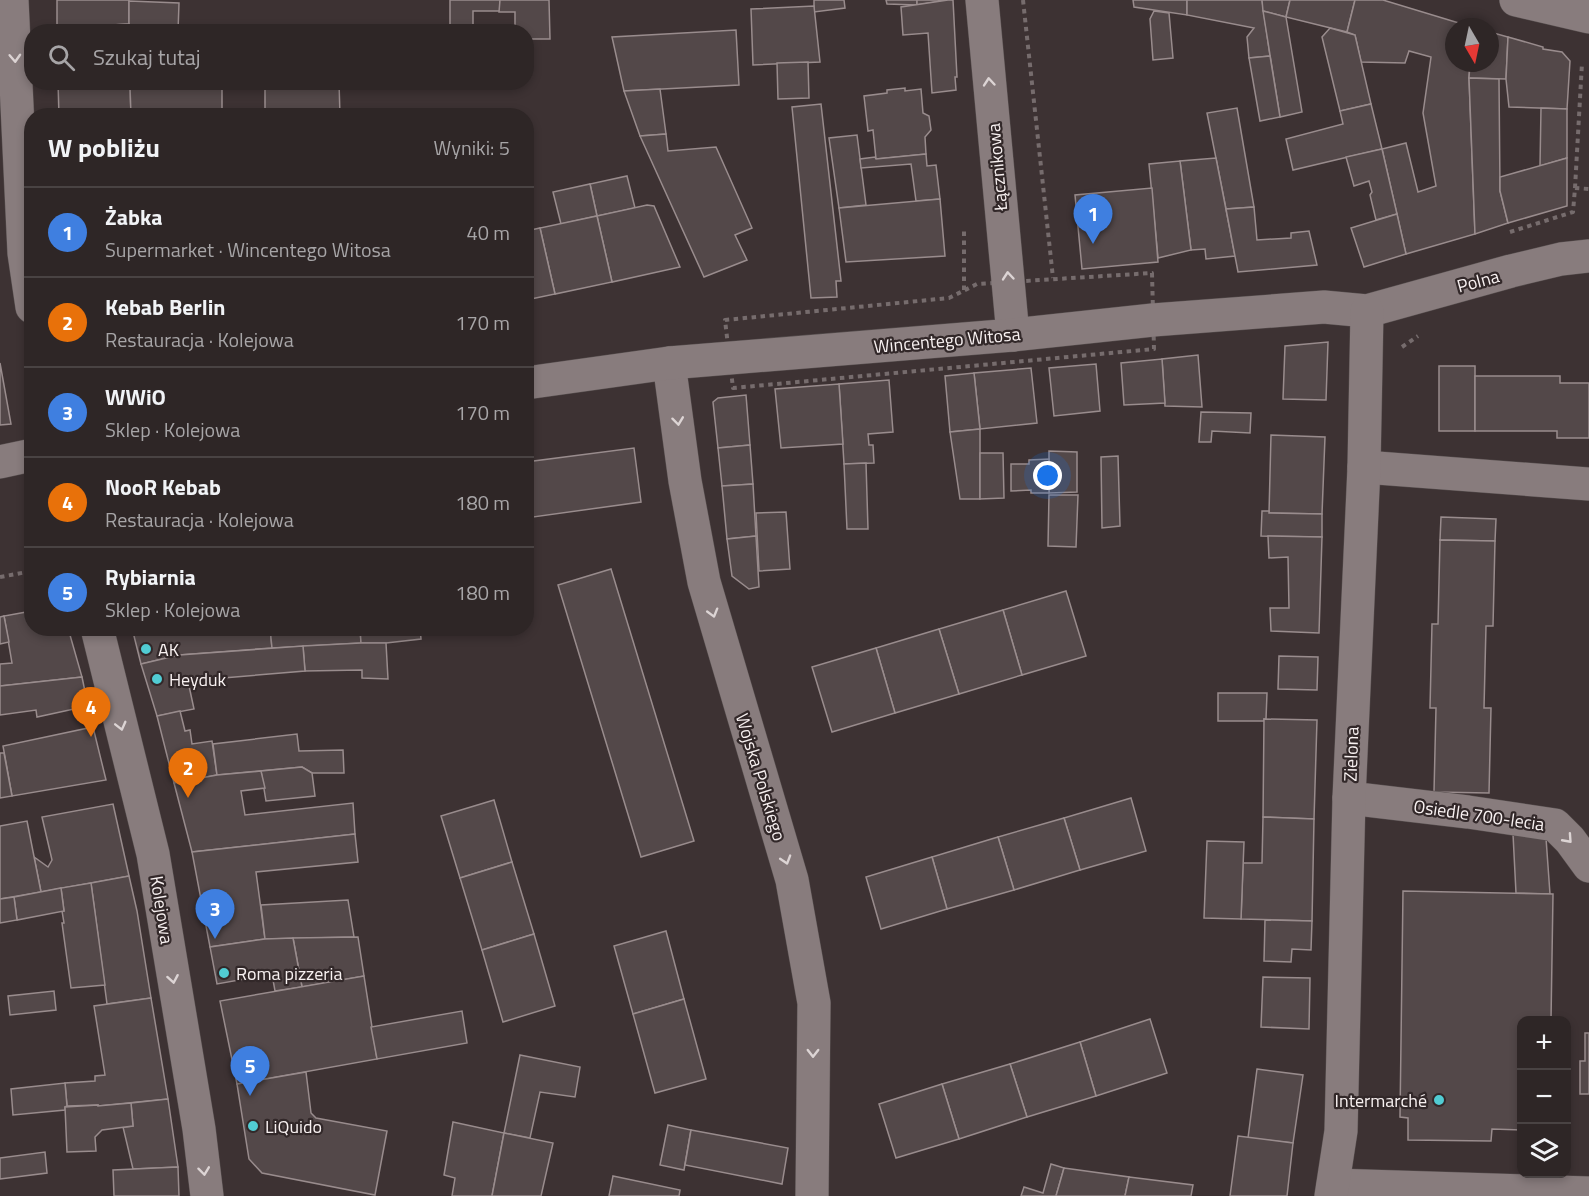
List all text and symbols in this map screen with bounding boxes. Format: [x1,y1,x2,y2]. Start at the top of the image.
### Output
north arrow [1445,18,1499,72]
search box [24,24,534,90]
text: Szukaj tutaj [93,40,201,74]
icon: search [45,41,78,74]
one-way arrow [8,54,21,63]
one-way arrow [983,78,996,87]
street label: Łącznikowa [980,122,1014,213]
text: W pobliżu [48,128,160,167]
text: Wyniki: 5 [434,132,510,163]
pin: 1 [1074,194,1112,244]
text: Żabka [105,200,163,234]
text: 1 [62,217,73,248]
text: 40 m [466,217,510,248]
text: Supermarket · Wincentego Witosa [105,234,391,265]
street label: Polna [1454,262,1502,300]
one-way arrow [1002,272,1015,281]
text: Kebab Berlin [105,290,226,324]
text: 2 [62,307,73,338]
text: 170 m [455,307,510,338]
street label: Wincentego Witosa [872,320,1022,360]
text: Restauracja · Kolejowa [105,324,294,355]
text: WWiO [105,380,166,414]
text: 3 [62,397,73,428]
text: 170 m [455,397,510,428]
text: Sklep · Kolejowa [105,414,240,445]
one-way arrow [671,417,684,426]
your location [1033,461,1062,490]
text: NooR Kebab [105,470,221,504]
text: 4 [62,487,73,518]
text: 180 m [455,487,510,518]
text: Restauracja · Kolejowa [105,504,294,535]
text: Rybiarnia [105,560,196,594]
text: 5 [62,577,73,608]
text: 180 m [455,577,510,608]
text: Sklep · Kolejowa [105,594,240,625]
one-way arrow [706,607,718,618]
place label: AK [158,636,179,663]
marker: AK [139,642,153,656]
place label: Heyduk [169,666,227,693]
marker: Heyduk [150,672,164,686]
pin: 4 [72,688,110,737]
street label: Wojska Polskiego [729,710,793,844]
one-way arrow [114,721,127,731]
street label: Zielona [1337,726,1365,782]
pin: 2 [168,748,207,798]
street label: Osiedle 700-lecia [1412,792,1546,838]
one-way arrow [1561,832,1572,843]
one-way arrow [779,854,791,865]
street label: Kolejowa [143,874,181,946]
pin: 3 [196,890,234,939]
place label: Roma pizzeria [236,960,343,987]
marker: Roma pizzeria [217,966,231,980]
one-way arrow [167,974,179,983]
map controls [1517,1016,1571,1178]
button: + [1517,1016,1571,1070]
pin: 5 [230,1046,270,1096]
one-way arrow [807,1048,819,1057]
button: − [1517,1070,1571,1124]
place label: Intermarché [1335,1087,1427,1114]
marker: Intermarché [1432,1093,1446,1107]
place label: LiQuido [265,1113,322,1140]
marker: LiQuido [246,1119,260,1133]
button: layers [1517,1124,1571,1178]
one-way arrow [197,1167,209,1176]

